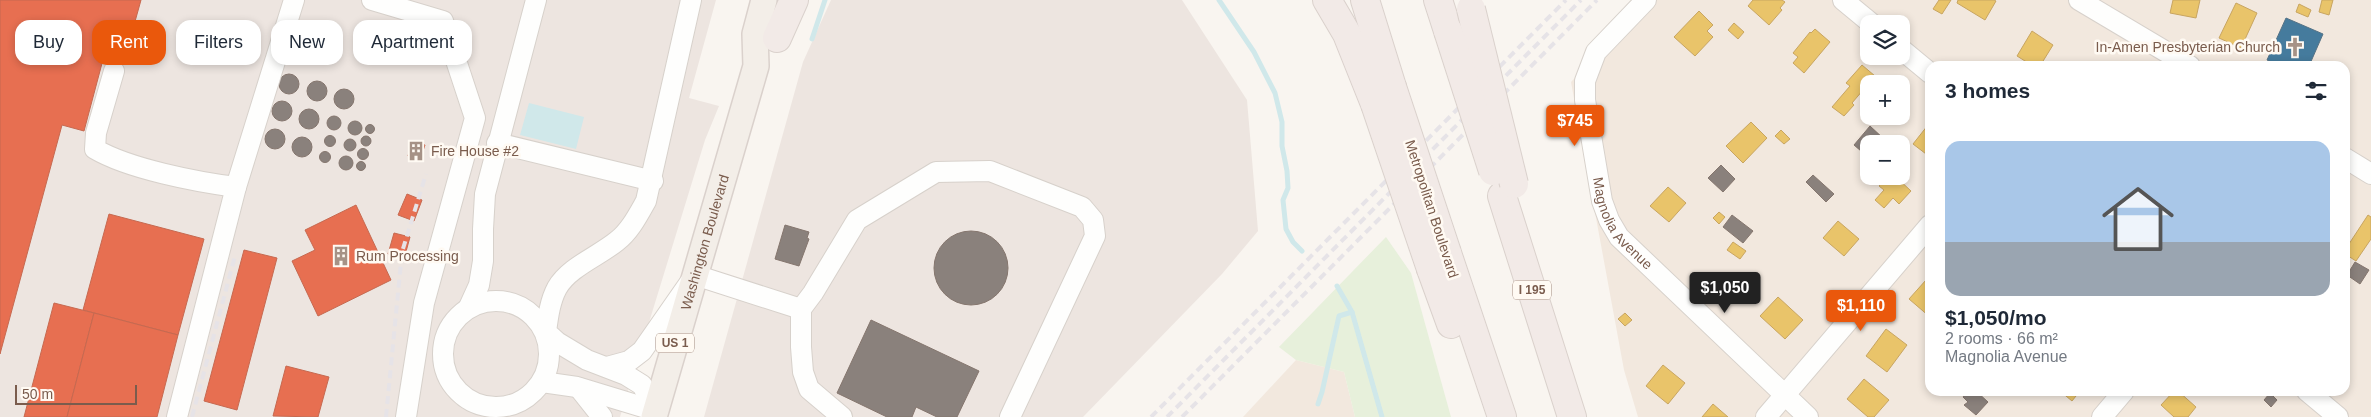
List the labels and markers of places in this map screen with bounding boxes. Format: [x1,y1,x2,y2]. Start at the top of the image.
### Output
church icon: In-Amen Presbyterian Church [2284,36,2306,58]
place label: In-Amen Presbyterian Church [2096,39,2280,55]
pin: $745 [1545,104,1605,147]
building icon: Fire House #2 [405,140,427,162]
place label: Fire House #2 [431,143,519,159]
building icon: Rum Processing [330,245,352,267]
place label: Rum Processing [356,248,459,264]
pin: $1,050 [1684,272,1766,314]
pin: $1,110 [1820,290,1902,332]

